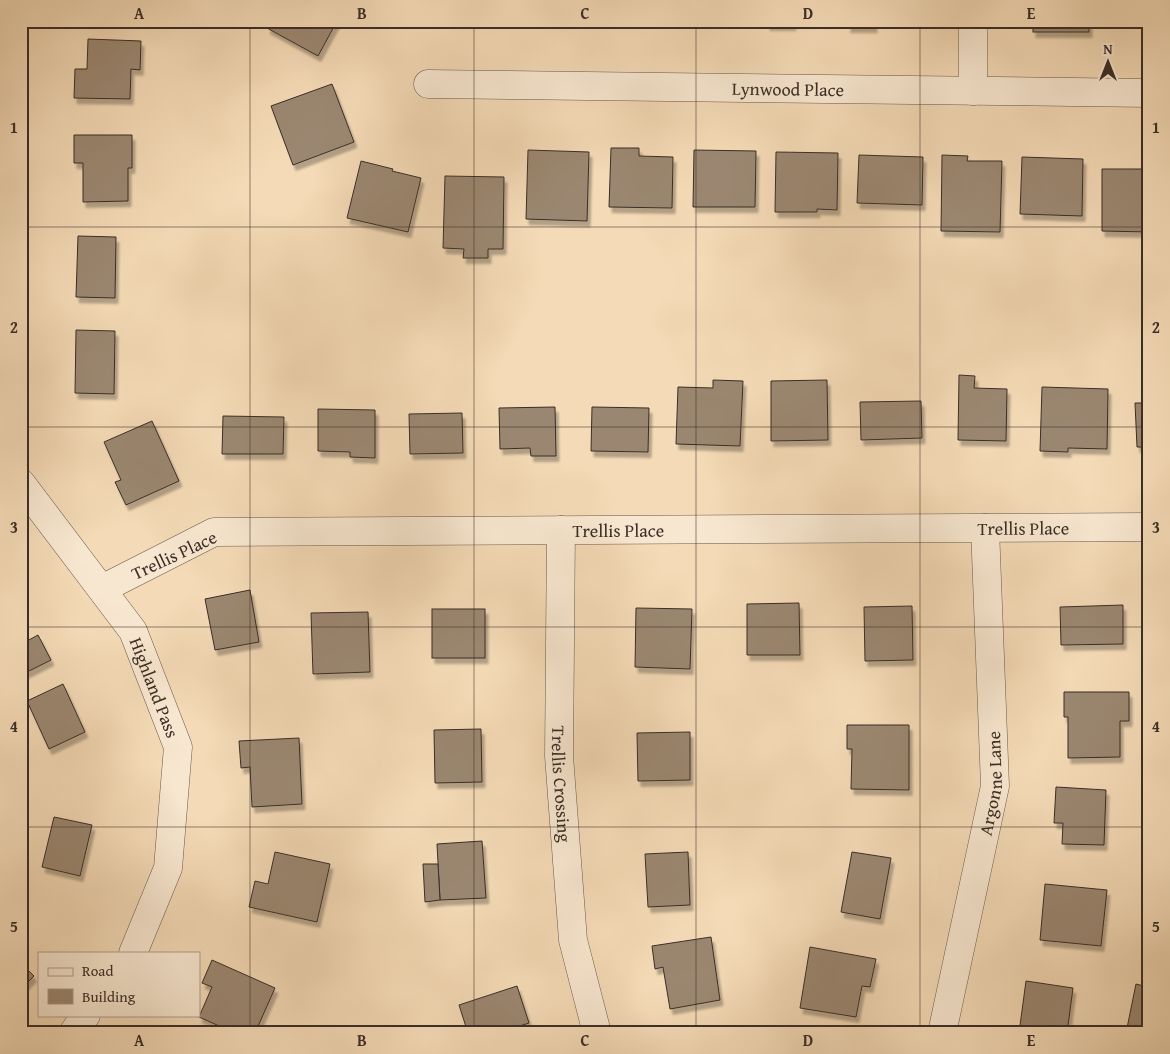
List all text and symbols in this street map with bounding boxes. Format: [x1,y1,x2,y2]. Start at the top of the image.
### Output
text: A [134,1,145,25]
text: B [357,1,367,25]
text: C [580,1,590,25]
text: D [803,1,813,25]
text: E [1027,1,1036,25]
north arrow [1082,38,1132,88]
text: N [1103,39,1113,59]
street label: Lynwood Place [732,74,844,103]
text: 1 [10,115,18,139]
text: 1 [1152,115,1160,139]
text: 2 [10,315,18,339]
text: 2 [1152,315,1160,339]
street label: Trellis Place [977,514,1069,541]
text: 3 [10,515,18,539]
text: 3 [1152,515,1160,539]
street label: Trellis Place [572,516,664,544]
street label: Trellis Place [127,523,221,587]
street label: Highland Pass [123,633,187,742]
text: 4 [10,714,18,738]
text: 4 [1152,714,1160,738]
street label: Trellis Crossing [545,726,579,843]
street label: Argonne Lane [971,731,1009,838]
text: 5 [10,914,18,938]
text: 5 [1152,914,1160,938]
legend [38,952,200,1016]
text: Road [82,960,113,981]
text: Building [82,986,136,1007]
text: A [134,1028,145,1052]
text: B [357,1028,367,1052]
text: C [580,1028,590,1052]
text: D [803,1028,813,1052]
text: E [1027,1028,1036,1052]

